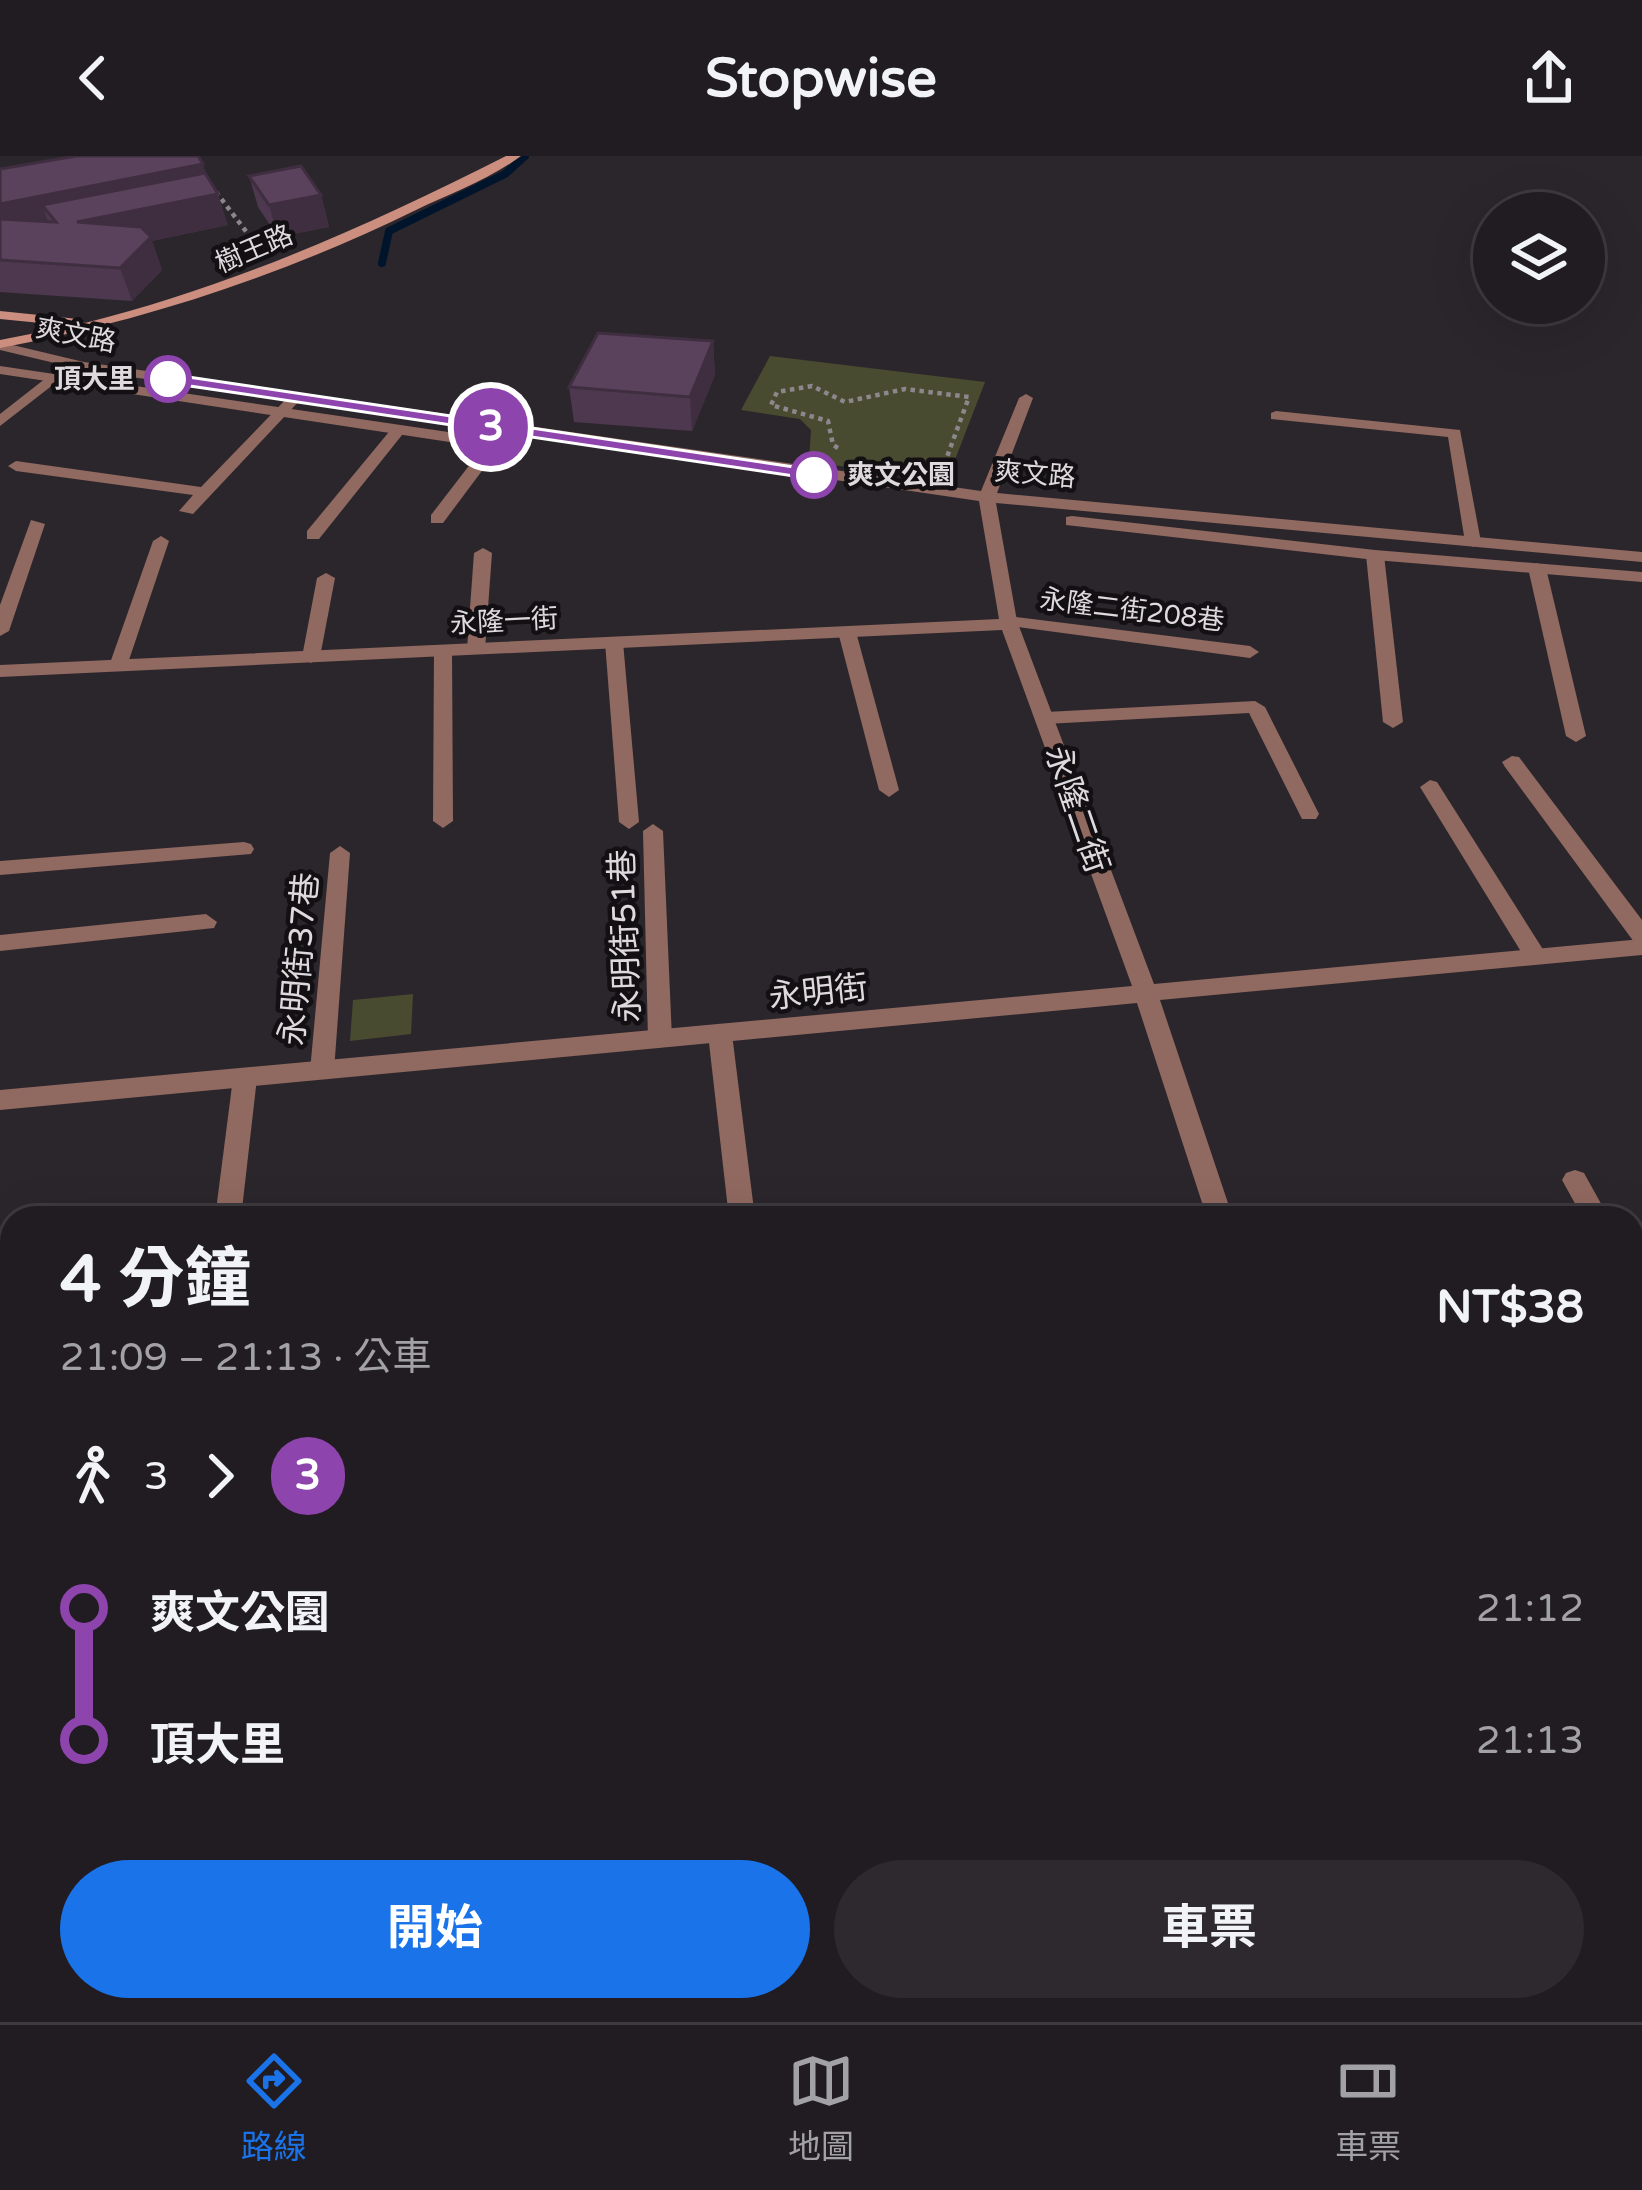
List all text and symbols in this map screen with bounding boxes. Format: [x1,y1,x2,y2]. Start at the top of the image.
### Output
icon: back [60,45,126,111]
icon: share [1516,45,1582,111]
text: Stopwise [705,46,937,111]
map controls [1473,192,1605,324]
button: layers [1473,192,1605,324]
street label: 樹王路 [210,218,298,280]
street label: 爽文路 [33,312,119,359]
marker: 頂大里 [146,357,190,401]
place label: 頂大里 [54,363,135,396]
line badge: 3 [452,388,530,466]
text: 3 [478,401,504,452]
marker: 爽文公園 [792,453,836,497]
street label: 爽文路 [993,455,1077,494]
place label: 爽文公園 [847,459,955,492]
street label: 永隆二街208巷 [1038,583,1226,638]
street label: 永隆一街 [449,602,559,641]
street label: 永隆二街 [1037,741,1117,878]
street label: 永明街51巷 [603,849,648,1023]
street label: 永明街37巷 [273,871,326,1047]
street label: 永明街 [767,968,869,1017]
text: 4 分鐘 [60,1240,251,1320]
text: NT$38 [1436,1281,1584,1335]
text: 21:09 – 21:13 · 公車 [60,1334,432,1381]
icon: walk [60,1443,126,1509]
icon: forward [187,1443,253,1509]
text: 3 [295,1450,321,1501]
text: 3 [144,1453,169,1500]
text: 21:12 [1476,1585,1584,1632]
text: 爽文公園 [150,1587,330,1641]
text: 21:13 [1476,1717,1584,1764]
text: 頂大里 [150,1719,285,1773]
button: 開始 [60,1860,810,1998]
button: 車票 [834,1860,1584,1998]
tab: 路線 [241,2048,307,2168]
tab: 地圖 [788,2048,854,2168]
tab: 車票 [1335,2048,1401,2168]

